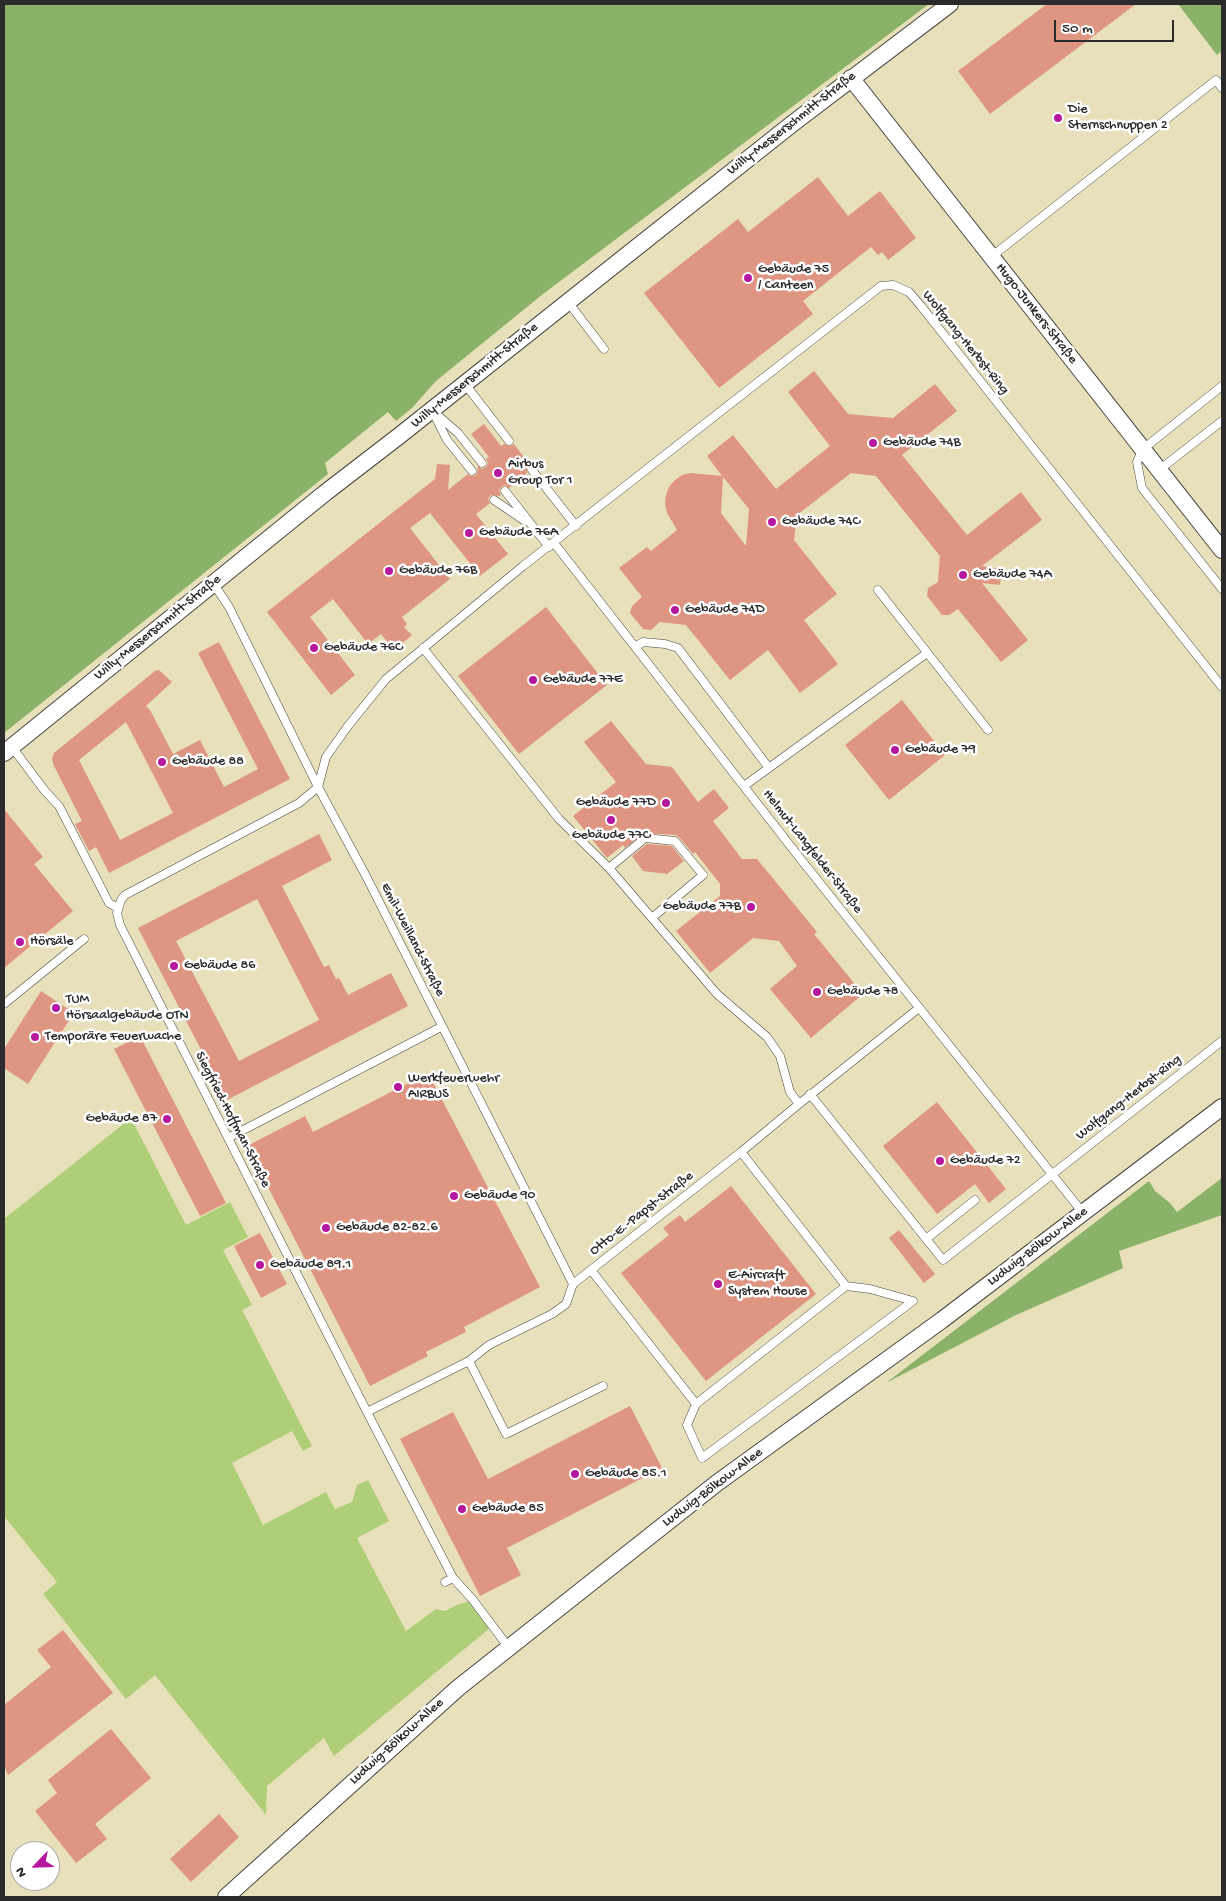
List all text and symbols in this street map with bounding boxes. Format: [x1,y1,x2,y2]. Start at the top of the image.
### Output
scale bar [1056,10,1176,42]
text: 50 m [1062,20,1093,38]
street label: Willy-Messerschmitt-Straße [724,69,860,179]
place label: Die Sternschnuppen 2 [1068,102,1168,134]
marker: Die Sternschnuppen 2 [1052,112,1064,124]
street label: Hugo-Junkers-Straße [991,260,1081,368]
place label: Gebäude 75 / Canteen [758,262,829,294]
marker: Gebäude 75 / Canteen [742,272,754,284]
street label: Wolfgang-Herbst-Ring [918,288,1012,398]
street label: Willy-Messerschmitt-Straße [408,320,542,432]
place label: Gebäude 74B [883,435,961,451]
marker: Gebäude 74B [867,437,879,449]
place label: Airbus Group Tor 1 [508,457,572,490]
marker: Airbus Group Tor 1 [492,467,504,479]
place label: Gebäude 74C [782,514,860,530]
marker: Gebäude 74C [766,516,778,528]
place label: Gebäude 76A [479,525,558,541]
marker: Gebäude 76A [463,527,475,539]
place label: Gebäude 76B [399,563,477,579]
marker: Gebäude 76B [383,565,395,577]
place label: Gebäude 74A [973,567,1052,583]
marker: Gebäude 74A [957,569,969,581]
street label: Willy-Messerschmitt-Straße [91,572,225,684]
place label: Gebäude 74D [685,602,765,618]
marker: Gebäude 74D [669,604,681,616]
place label: Gebäude 76C [324,640,402,656]
marker: Gebäude 76C [308,642,320,654]
place label: Gebäude 77E [543,672,623,688]
marker: Gebäude 77E [527,674,539,686]
place label: Gebäude 79 [905,742,976,758]
marker: Gebäude 79 [889,744,901,756]
place label: Gebäude 88 [172,754,244,770]
marker: Gebäude 88 [156,756,168,768]
street label: Helmut-Langfelder-Straße [758,787,866,917]
place label: Gebäude 77D [576,795,656,811]
marker: Gebäude 77D [660,797,672,809]
marker: Gebäude 77C [605,814,617,826]
place label: Gebäude 77C [572,828,650,844]
street label: Emil-Weilland-Straße [376,880,448,1000]
place label: Gebäude 77B [663,899,741,915]
marker: Gebäude 77B [745,901,757,913]
place label: Hörsäle [30,934,73,950]
marker: Hörsäle [14,936,26,948]
place label: Gebäude 86 [184,958,255,974]
marker: Gebäude 86 [168,960,180,972]
place label: Gebäude 78 [827,984,898,1000]
marker: Gebäude 78 [811,986,823,998]
place label: TUM Hörsaalgebäude OTN [66,992,189,1024]
marker: TUM Hörsaalgebäude OTN [50,1002,62,1014]
place label: Temporäre Feuerwache [45,1029,181,1045]
marker: Temporäre Feuerwache [29,1031,41,1043]
street label: Siegfried-Hoffman-Straße [190,1049,274,1191]
street label: Wolfgang-Herbst-Ring [1073,1052,1185,1144]
place label: Werkfeuerwehr AIRBUS [408,1071,499,1104]
marker: Werkfeuerwehr AIRBUS [392,1081,404,1093]
place label: Gebäude 87 [86,1111,157,1127]
marker: Gebäude 87 [161,1113,173,1125]
place label: Gebäude 72 [950,1153,1021,1169]
marker: Gebäude 72 [934,1155,946,1167]
street label: Otto-E.-Papst-Straße [587,1168,697,1260]
place label: Gebäude 90 [464,1188,535,1204]
marker: Gebäude 90 [448,1190,460,1202]
street label: Ludwig-Bölkow-Allee [985,1204,1091,1290]
place label: Gebäude 82-82.6 [336,1220,437,1236]
marker: Gebäude 82-82.6 [320,1222,332,1234]
place label: Gebäude 89.1 [270,1257,351,1273]
marker: Gebäude 89.1 [254,1259,266,1271]
place label: E-Aircraft System House [728,1268,807,1300]
marker: E-Aircraft System House [712,1278,724,1290]
street label: Ludwig-Bölkow-Allee [660,1445,766,1531]
place label: Gebäude 85.1 [585,1466,667,1482]
marker: Gebäude 85.1 [569,1468,581,1480]
place label: Gebäude 85 [472,1501,544,1517]
marker: Gebäude 85 [456,1503,468,1515]
street label: Ludwig-Bölkow-Allee [346,1695,448,1789]
north arrow [10,1841,60,1891]
text: N [12,1864,31,1880]

